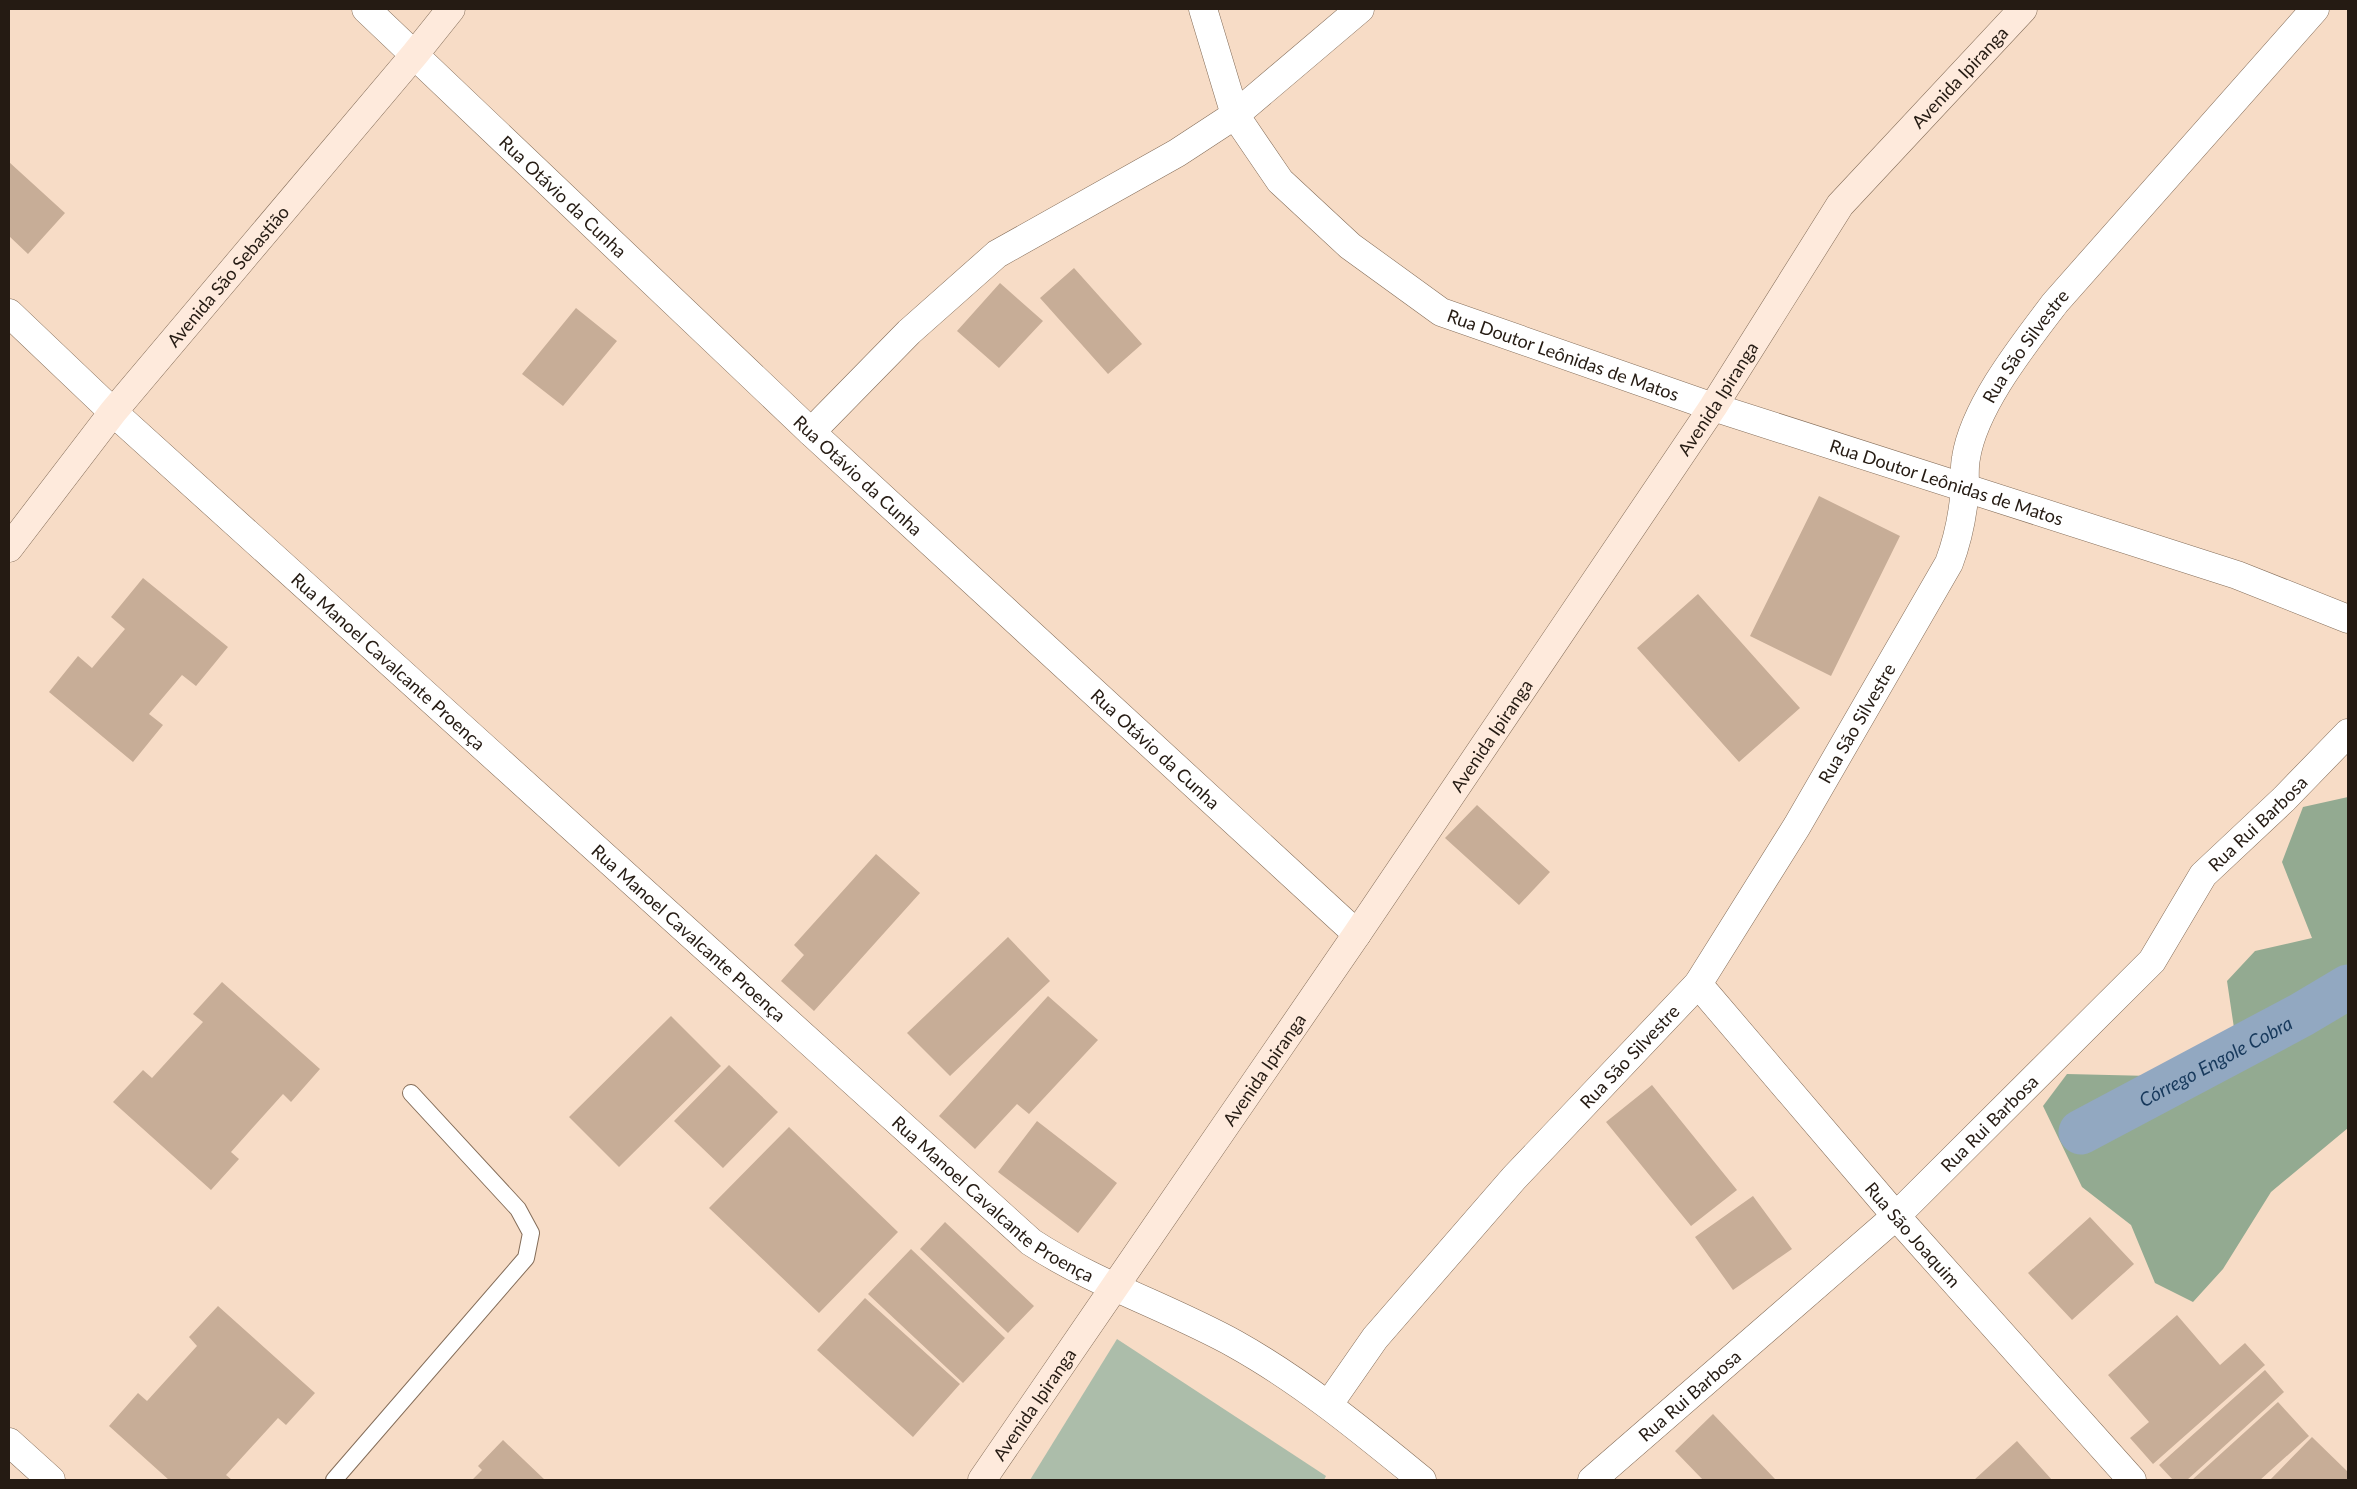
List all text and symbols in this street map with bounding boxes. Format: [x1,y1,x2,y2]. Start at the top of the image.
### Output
street label: Avenida Ipiranga [1907,22,2012,132]
street label: Rua Otávio da Cunha [495,131,631,262]
street label: Avenida São Sebastião [162,201,293,351]
street label: Rua São Silvestre [1977,284,2073,407]
street label: Rua Doutor Leônidas de Matos [1444,304,1682,405]
street label: Avenida Ipiranga [1673,337,1762,459]
street label: Rua Otávio da Cunha [789,411,927,540]
street label: Rua Doutor Leônidas de Matos [1827,434,2066,530]
street label: Rua Manoel Cavalcante Proença [287,568,490,754]
street label: Rua São Silvestre [1813,659,1900,787]
street label: Avenida Ipiranga [1445,675,1537,796]
street label: Rua Otávio da Cunha [1087,684,1225,813]
street label: Rua Rui Barbosa [2203,771,2312,876]
street label: Rua Manoel Cavalcante Proença [587,839,790,1026]
street label: Rua São Silvestre [1575,1000,1684,1113]
street label: Avenida Ipiranga [1218,1009,1310,1130]
water label: Córrego Engole Cobra [2135,1010,2296,1111]
street label: Rua Rui Barbosa [1936,1070,2042,1176]
street label: Rua Manoel Cavalcante Proença [888,1111,1098,1286]
street label: Rua São Joaquim [1861,1177,1965,1292]
street label: Avenida Ipiranga [988,1344,1080,1464]
street label: Rua Rui Barbosa [1634,1345,1745,1446]

